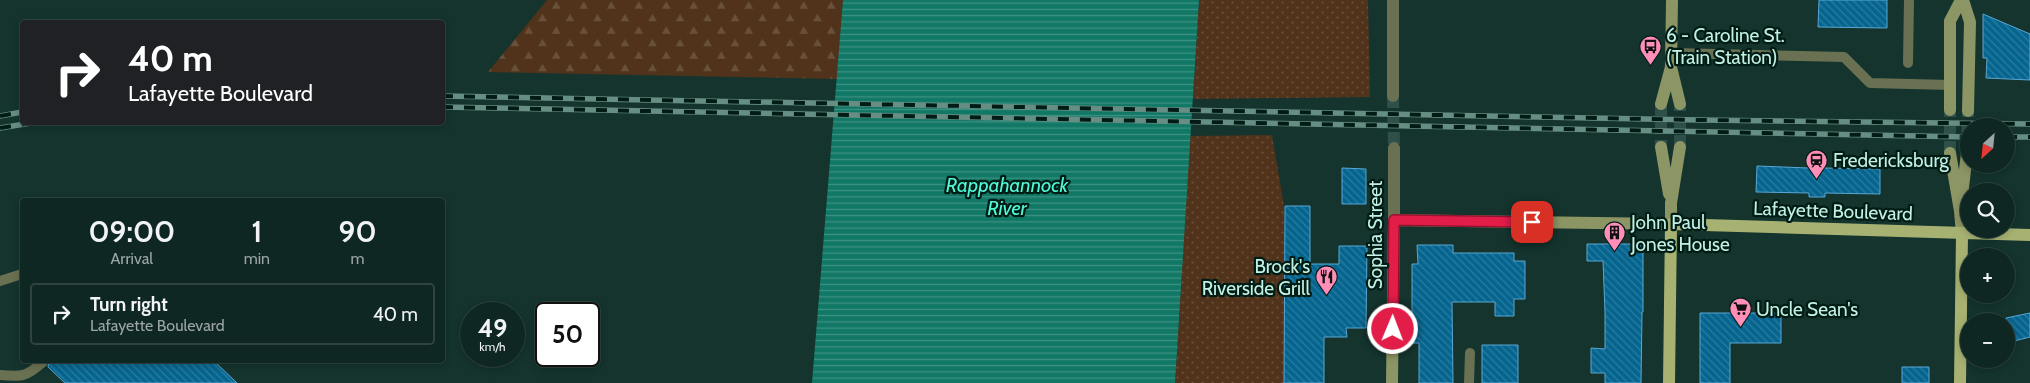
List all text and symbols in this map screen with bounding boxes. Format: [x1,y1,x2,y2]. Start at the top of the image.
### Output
place label: 6 - Caroline St. (Train Station) [1666,24,1785,69]
bus stop icon: 6 - Caroline St. (Train Station) [1638,34,1662,65]
text: 40 m [128,37,213,80]
icon: right [45,40,110,105]
text: Lafayette Boulevard [128,80,313,107]
north arrow [1960,118,2015,172]
map controls [1960,118,2015,368]
station icon: Fredericksburg [1805,148,1829,179]
place label: Fredericksburg [1833,149,1949,172]
water label: Rappahannock River [946,173,1070,220]
street label: Sophia Street [1364,180,1387,289]
button: search [1960,183,2015,238]
street label: Lafayette Boulevard [1753,197,1913,225]
pin [1511,201,1553,243]
icon: arrive [1518,208,1546,236]
place label: John Paul Jones House [1630,211,1730,256]
text: 09:00 [88,213,175,250]
text: 1 [252,213,262,250]
text: 90 [338,213,377,250]
building icon: John Paul Jones House [1603,221,1627,252]
button: + [1960,248,2015,303]
text: Arrival [111,249,153,268]
text: min [244,249,270,268]
text: m [350,249,365,268]
place label: Brock's Riverside Grill [1202,255,1311,300]
restaurant icon: Brock's Riverside Grill [1314,265,1338,296]
text: Turn right [90,293,168,316]
supermarket icon: Uncle Sean's [1728,297,1752,328]
place label: Uncle Sean's [1756,298,1858,321]
icon: right [47,300,75,328]
speed limit sign: 50 [535,302,600,367]
position arrow [1366,302,1418,354]
text: 40 m [373,303,418,326]
text: 49 [478,313,507,343]
button: − [1960,313,2015,368]
text: Lafayette Boulevard [90,316,225,335]
text: km/h [479,339,506,354]

